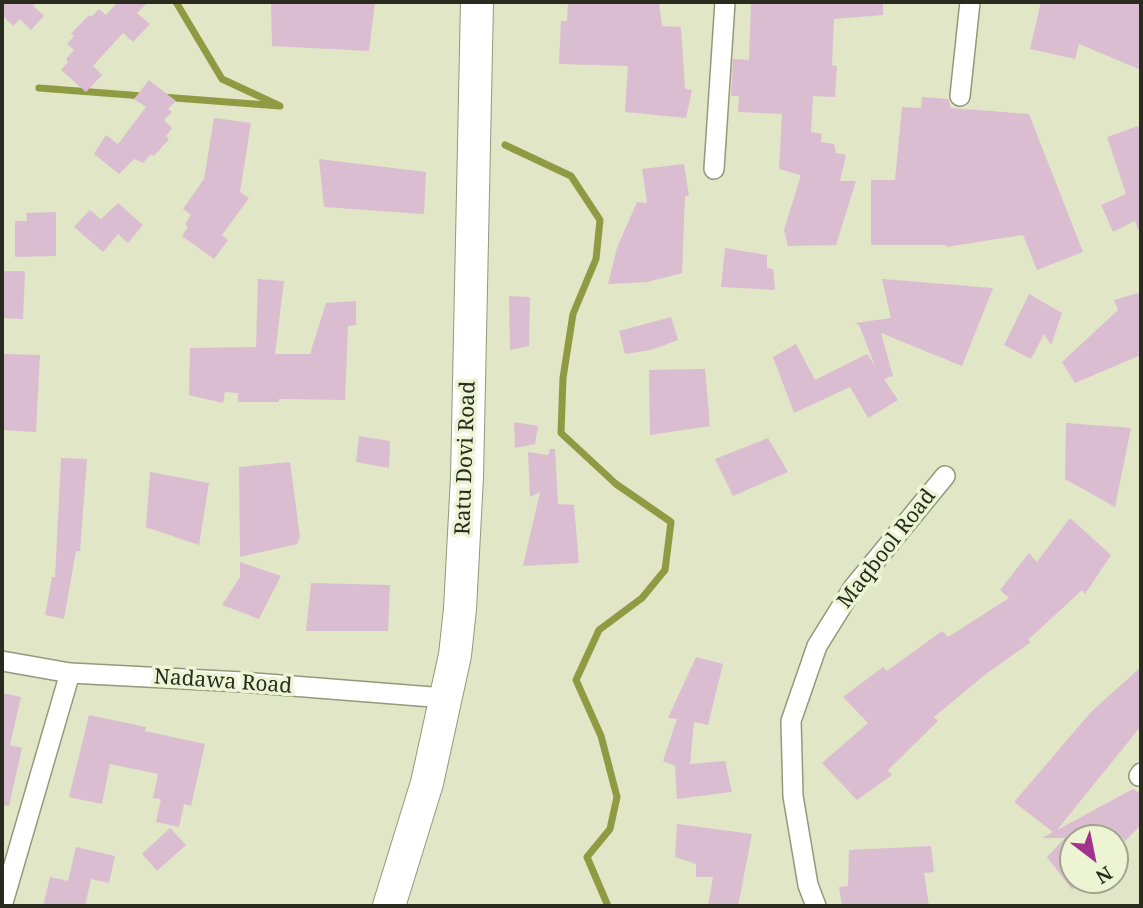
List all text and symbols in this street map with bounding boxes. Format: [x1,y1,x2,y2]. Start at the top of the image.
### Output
street label: Ratu Dovi Road [451,381,481,535]
street label: Maqbool Road [833,484,941,614]
street label: Nadawa Road [153,665,293,699]
north arrow [1059,824,1129,894]
text: N [1091,860,1117,890]

